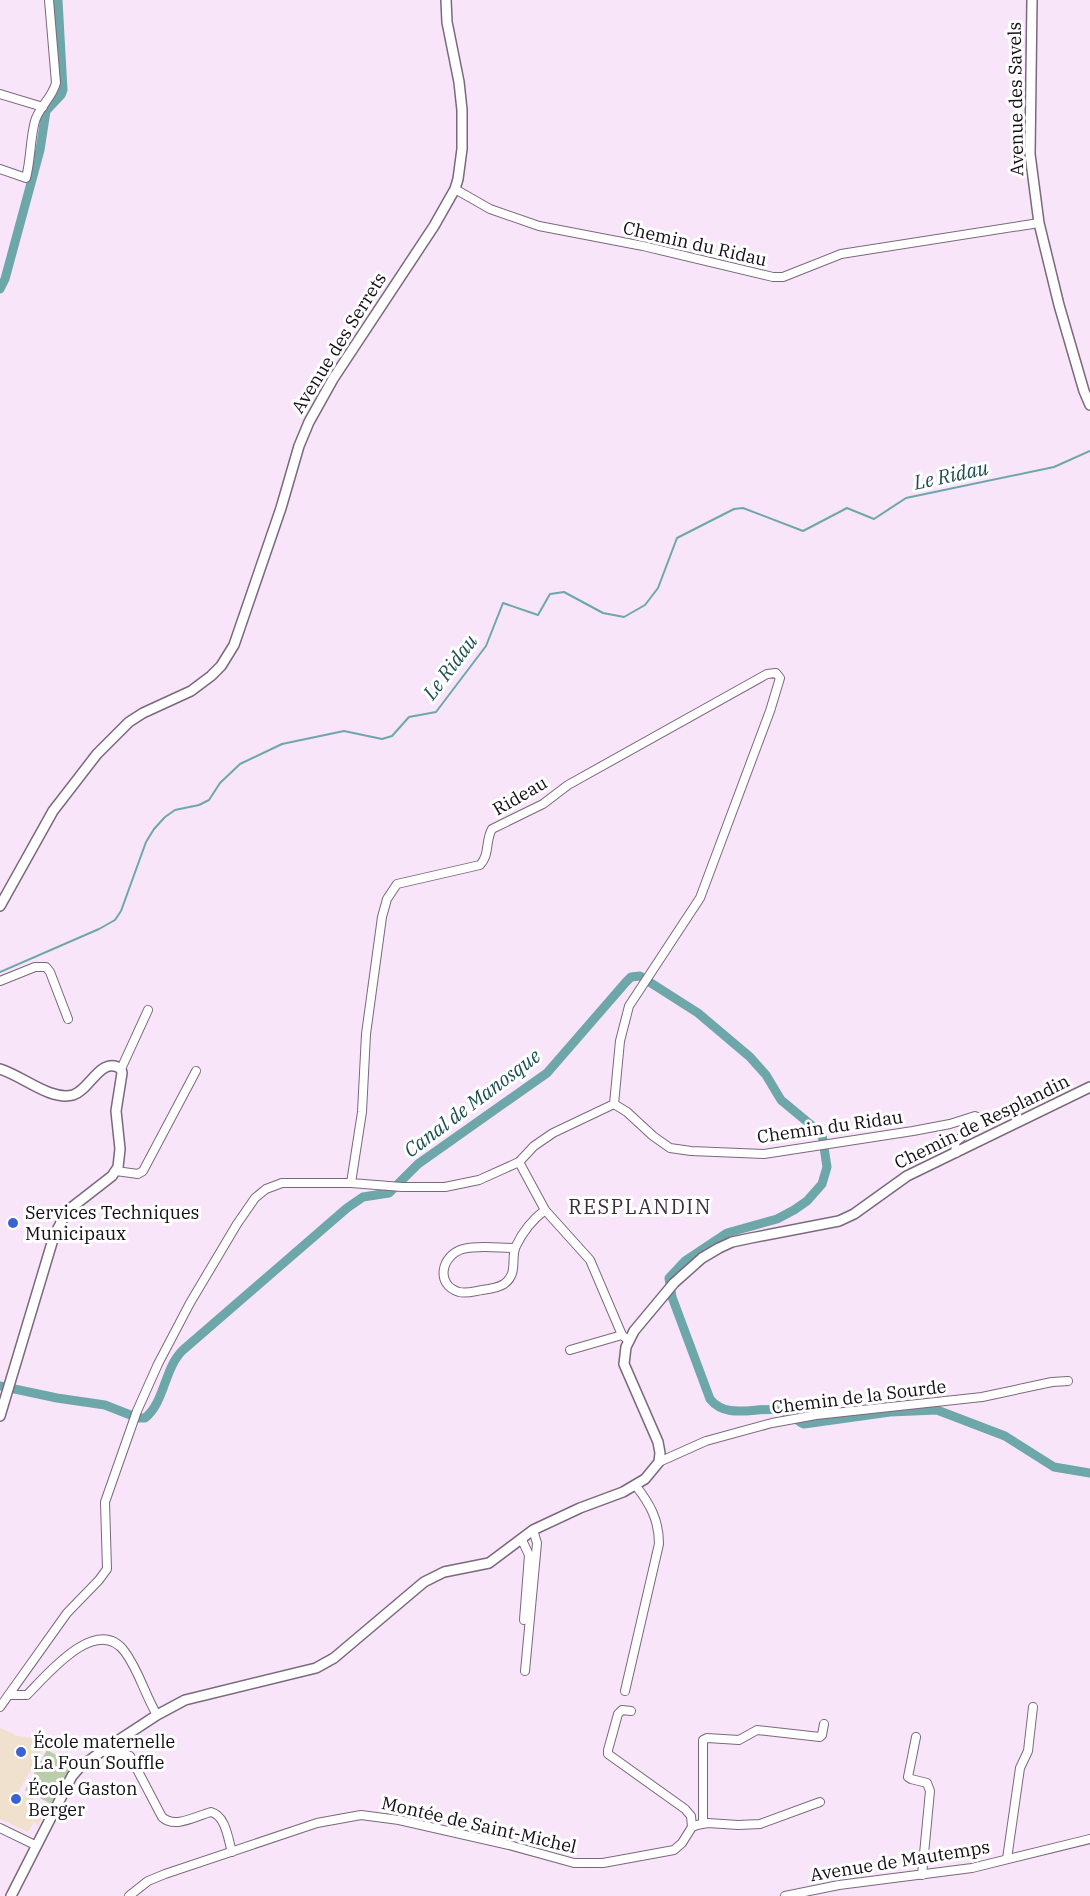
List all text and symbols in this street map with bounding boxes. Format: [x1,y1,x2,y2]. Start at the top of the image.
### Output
street label: Avenue des Savels [1003,22,1028,176]
street label: Chemin du Ridau [621,216,769,271]
street label: Avenue des Serrets [286,268,391,418]
water label: Le Ridau [910,453,991,496]
water label: Le Ridau [416,628,483,706]
street label: Rideau [488,771,551,820]
water label: Canal de Manosque [398,1042,546,1163]
street label: Chemin de Resplandin [890,1069,1073,1174]
street label: Chemin du Ridau [756,1105,904,1148]
district label: RESPLANDIN [568,1193,712,1220]
place label: Services Techniques Municipaux [25,1201,199,1245]
marker: Services Techniques Municipaux [6,1216,20,1230]
street label: Chemin de la Sourde [770,1374,948,1419]
place label: École maternelle La Foun Souffle [33,1730,175,1774]
marker: École maternelle La Foun Souffle [14,1745,28,1759]
place label: École Gaston Berger [28,1777,138,1821]
street label: Montée de Saint-Michel [379,1791,579,1858]
marker: École Gaston Berger [9,1792,23,1806]
street label: Avenue de Mautemps [808,1835,991,1886]

